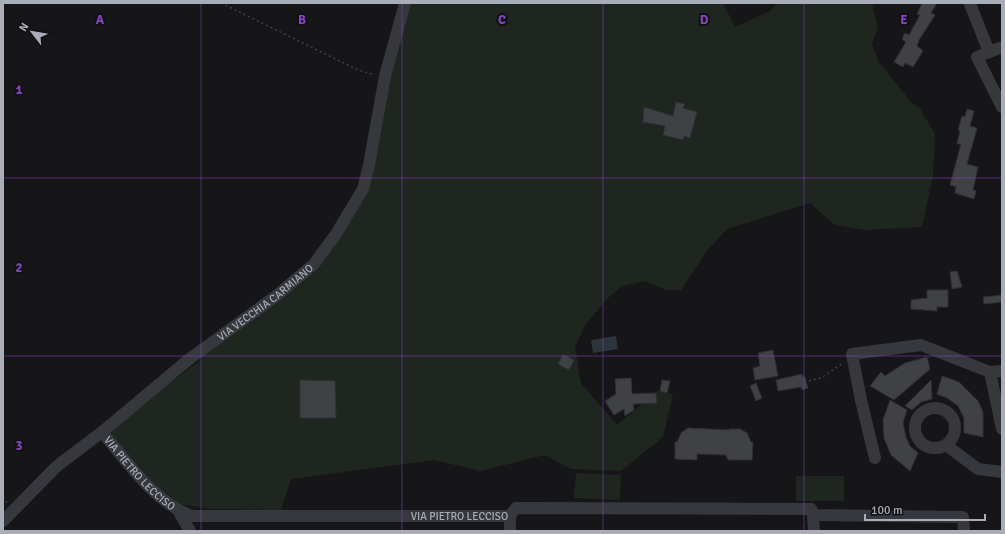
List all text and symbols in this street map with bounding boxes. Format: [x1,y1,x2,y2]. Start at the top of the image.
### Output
north arrow [12,12,52,52]
text: A [96,12,105,28]
text: B [298,12,306,28]
text: C [498,12,506,28]
text: D [700,12,709,28]
text: E [900,12,908,28]
text: N [16,20,31,34]
text: 1 [15,82,23,98]
text: 2 [15,260,23,276]
street label: VIA VECCHIA CARMIANO [214,261,316,343]
street label: VIA PIETRO LECCISO [102,433,178,513]
text: 3 [15,438,23,454]
scale bar [865,496,985,522]
text: 100 m [871,503,903,518]
street label: VIA PIETRO LECCISO [411,510,508,523]

